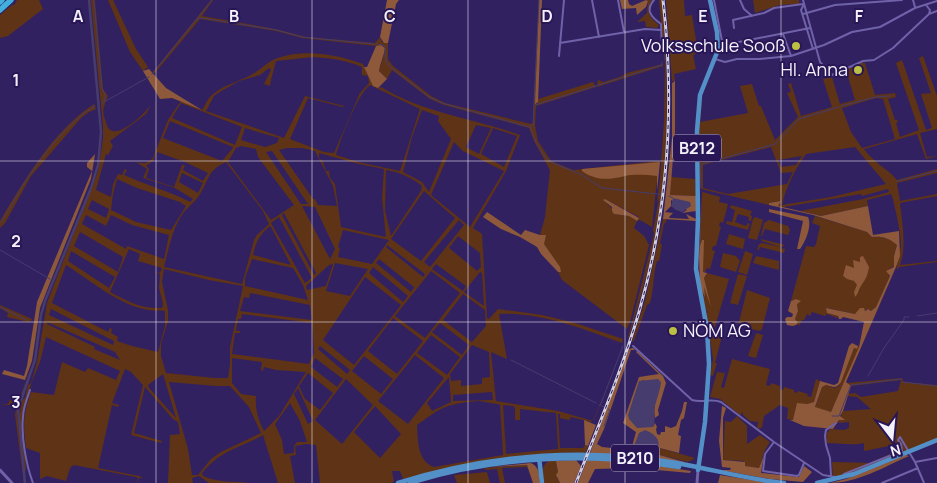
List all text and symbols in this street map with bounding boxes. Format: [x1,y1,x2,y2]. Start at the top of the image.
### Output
text: A [73,5,84,27]
text: B [229,5,239,27]
text: C [384,5,396,27]
text: D [541,5,553,27]
text: E [698,5,708,27]
text: F [855,5,864,27]
place label: Volksschule Sooß [641,33,786,57]
marker: Volksschule Sooß [790,40,802,52]
place label: Hl. Anna [781,57,848,81]
marker: Hl. Anna [852,64,864,76]
text: 1 [12,69,20,91]
road number: B212 [673,134,721,162]
text: 2 [11,230,21,252]
place label: NÖM AG [683,318,751,342]
marker: NÖM AG [667,325,679,337]
text: 3 [11,391,21,413]
north arrow [867,413,917,463]
text: N [888,440,903,461]
road number: B210 [611,444,659,472]

